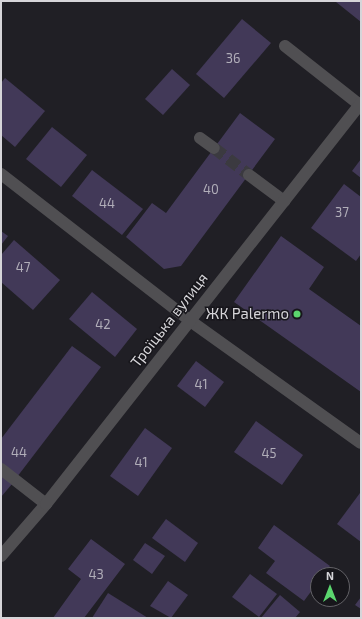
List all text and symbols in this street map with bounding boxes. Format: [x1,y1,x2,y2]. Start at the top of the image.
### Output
house number: 36 [226,50,240,66]
house number: 40 [203,181,219,197]
house number: 44 [99,195,115,211]
house number: 37 [335,204,349,220]
house number: 47 [16,259,30,275]
street label: Троїцька вулиця [127,269,211,371]
place label: ЖК Palermo [206,305,289,323]
marker: ЖК Palermo [292,309,302,319]
house number: 42 [95,316,111,332]
house number: 41 [194,376,208,392]
house number: 44 [11,444,27,460]
house number: 45 [262,445,276,461]
house number: 41 [134,454,148,470]
house number: 43 [88,566,104,582]
north arrow [310,567,350,607]
text: N [326,569,334,582]

